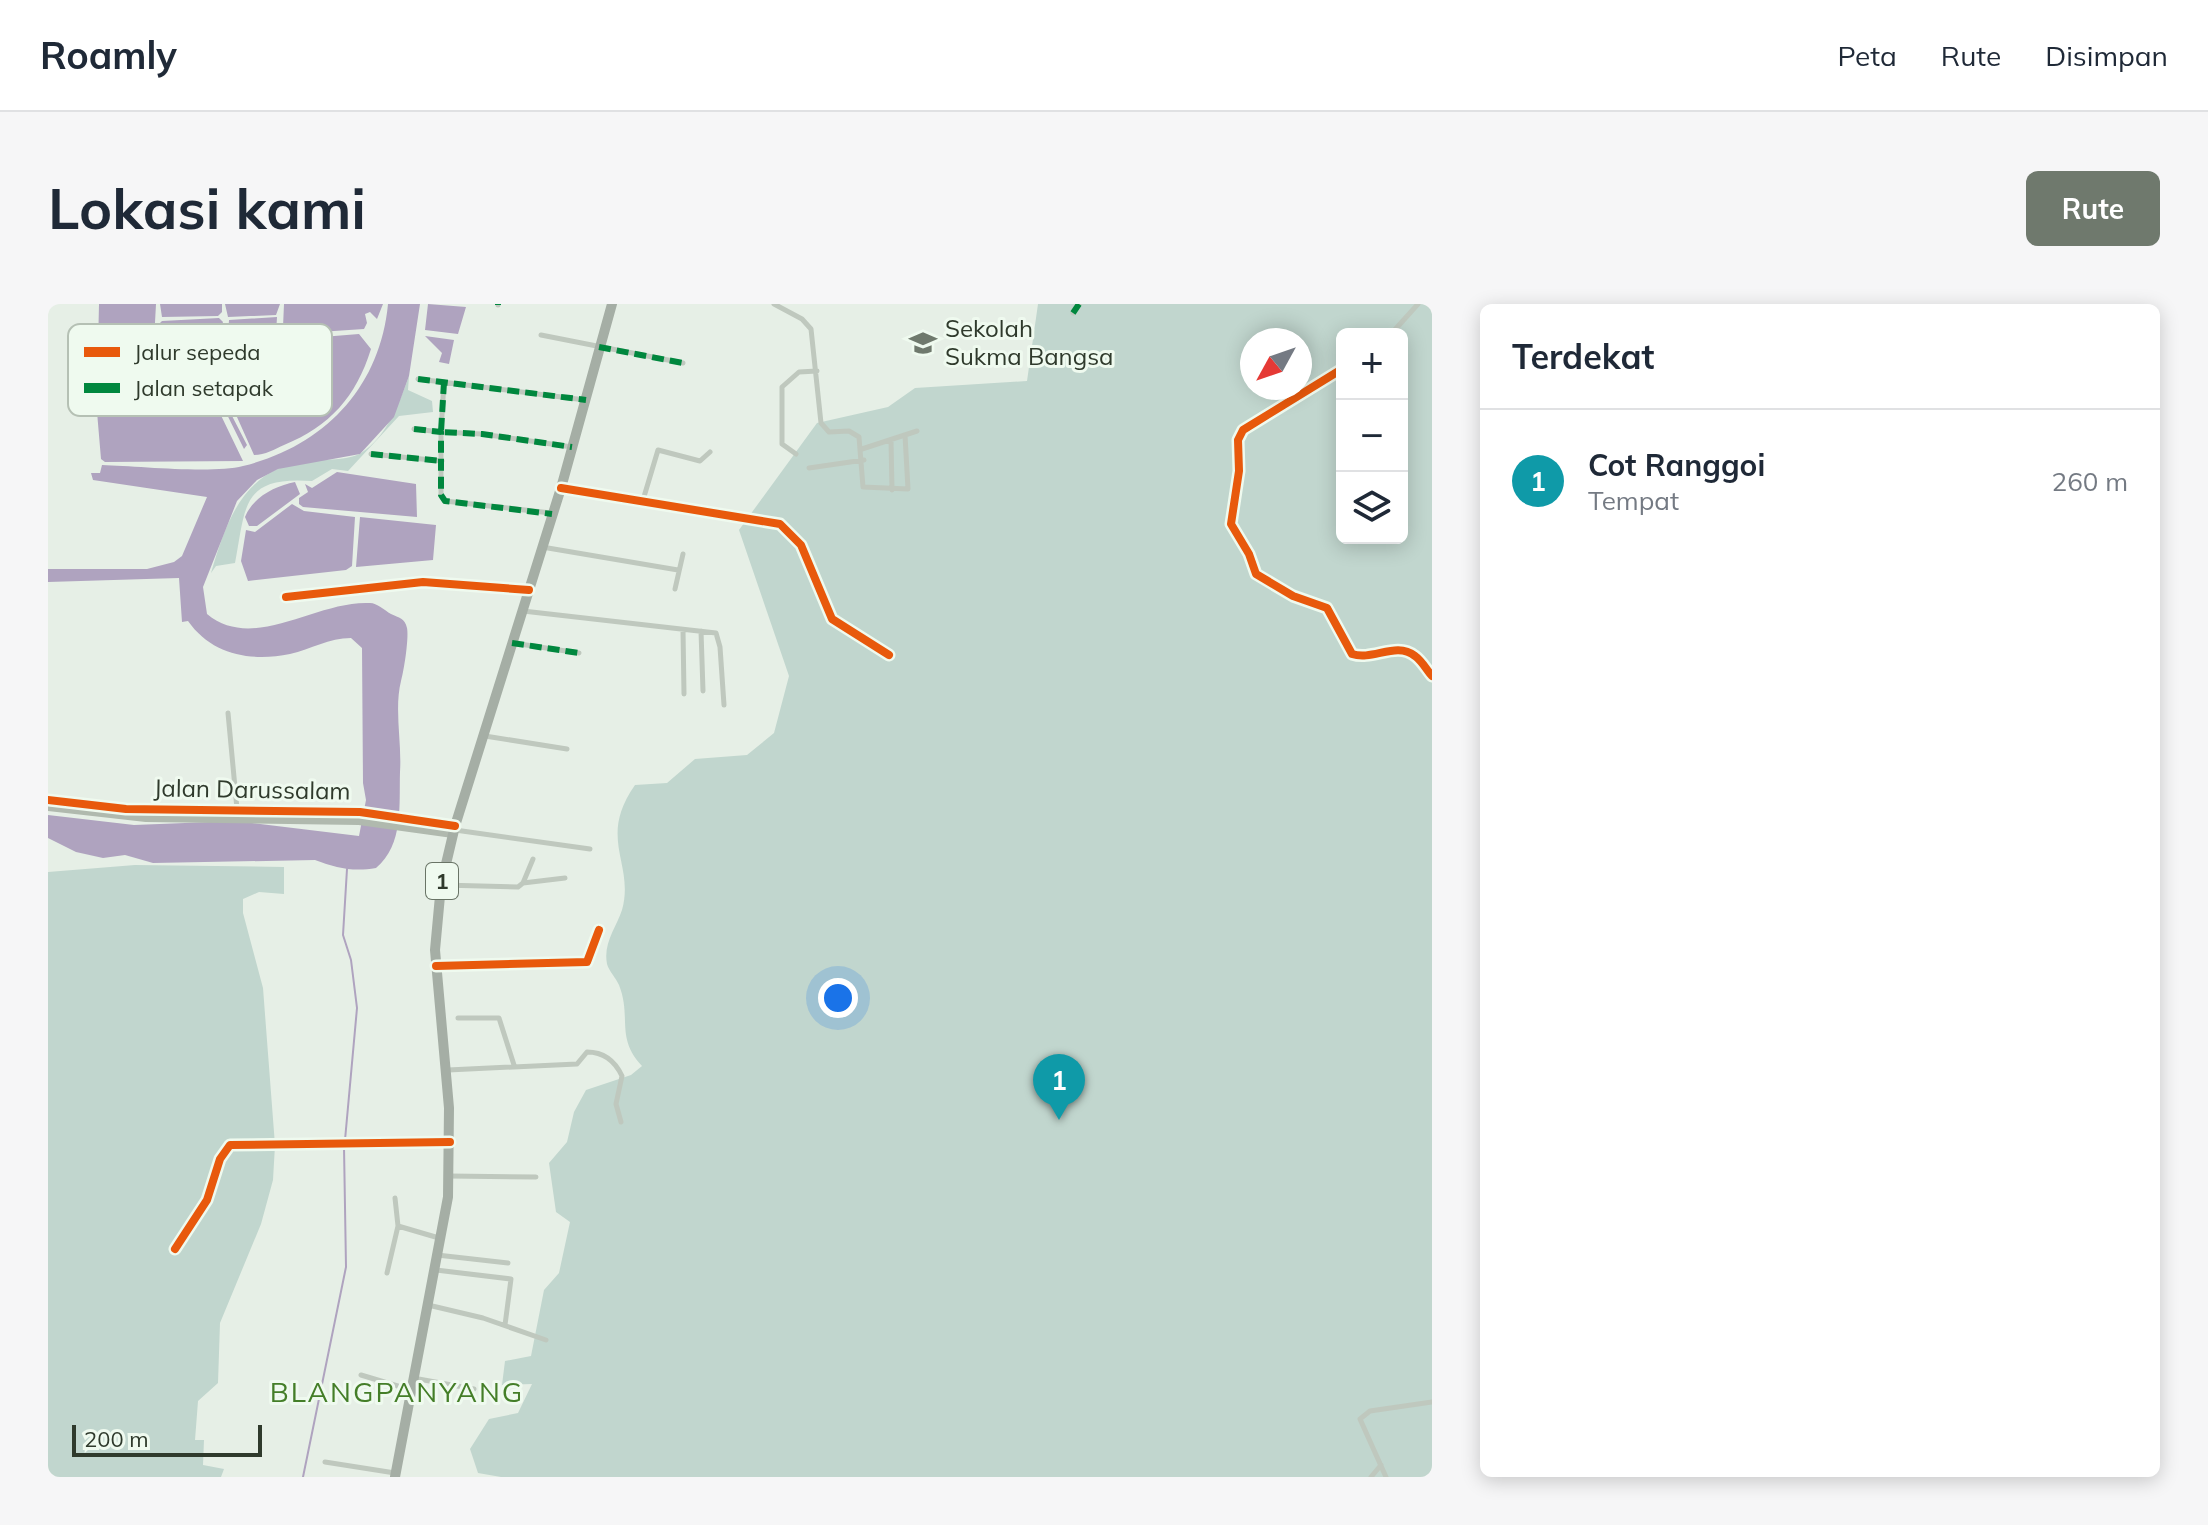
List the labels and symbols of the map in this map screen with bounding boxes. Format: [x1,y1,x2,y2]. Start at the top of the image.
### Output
place label: Sekolah Sukma Bangsa [945,313,1113,371]
legend [68,324,332,416]
school or university icon: Sekolah Sukma Bangsa [908,328,938,358]
north arrow [1240,328,1312,400]
text: Jalur sepeda [134,338,261,366]
text: Jalan setapak [134,374,274,402]
street label: Jalan Darussalam [153,772,351,806]
road number: 1 [426,863,458,899]
your location [818,978,858,1018]
pin: 1 [1033,1054,1085,1120]
district label: BLANGPANYANG [270,1374,524,1409]
scale bar [72,1421,262,1457]

